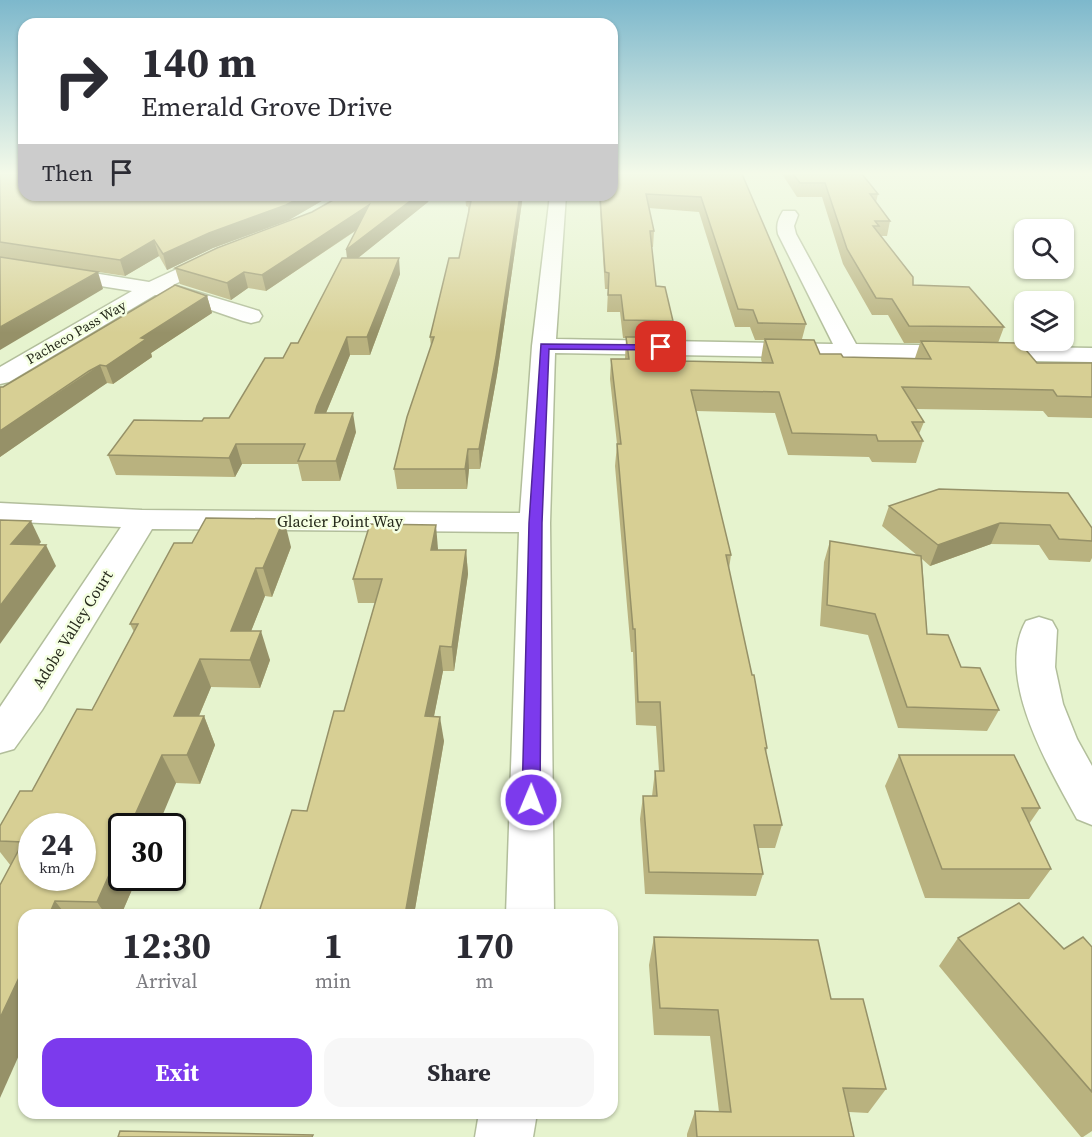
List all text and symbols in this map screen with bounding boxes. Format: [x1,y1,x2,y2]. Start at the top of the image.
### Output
text: 140 m [141,33,256,91]
icon: right [42,42,120,120]
text: Emerald Grove Drive [141,88,393,125]
icon: arrive [105,156,138,189]
text: Then [42,158,93,188]
map controls [1014,219,1074,351]
button: search [1014,219,1074,279]
button: layers [1014,291,1074,351]
street label: Pacheco Pass Way [22,295,130,369]
pin [635,321,686,372]
icon: arrive [644,330,677,363]
street label: Glacier Point Way [277,510,404,532]
street label: Adobe Valley Court [27,565,118,693]
position arrow [499,768,563,832]
speed limit sign: 30 [108,813,186,891]
text: 24 [41,824,73,865]
text: km/h [39,857,75,878]
text: 12:30 [122,921,211,970]
text: 1 [323,921,343,970]
text: 170 [455,921,514,970]
text: Arrival [136,967,197,995]
text: min [315,967,351,995]
text: m [476,967,494,995]
button: Exit [42,1038,312,1107]
button: Share [324,1038,594,1107]

